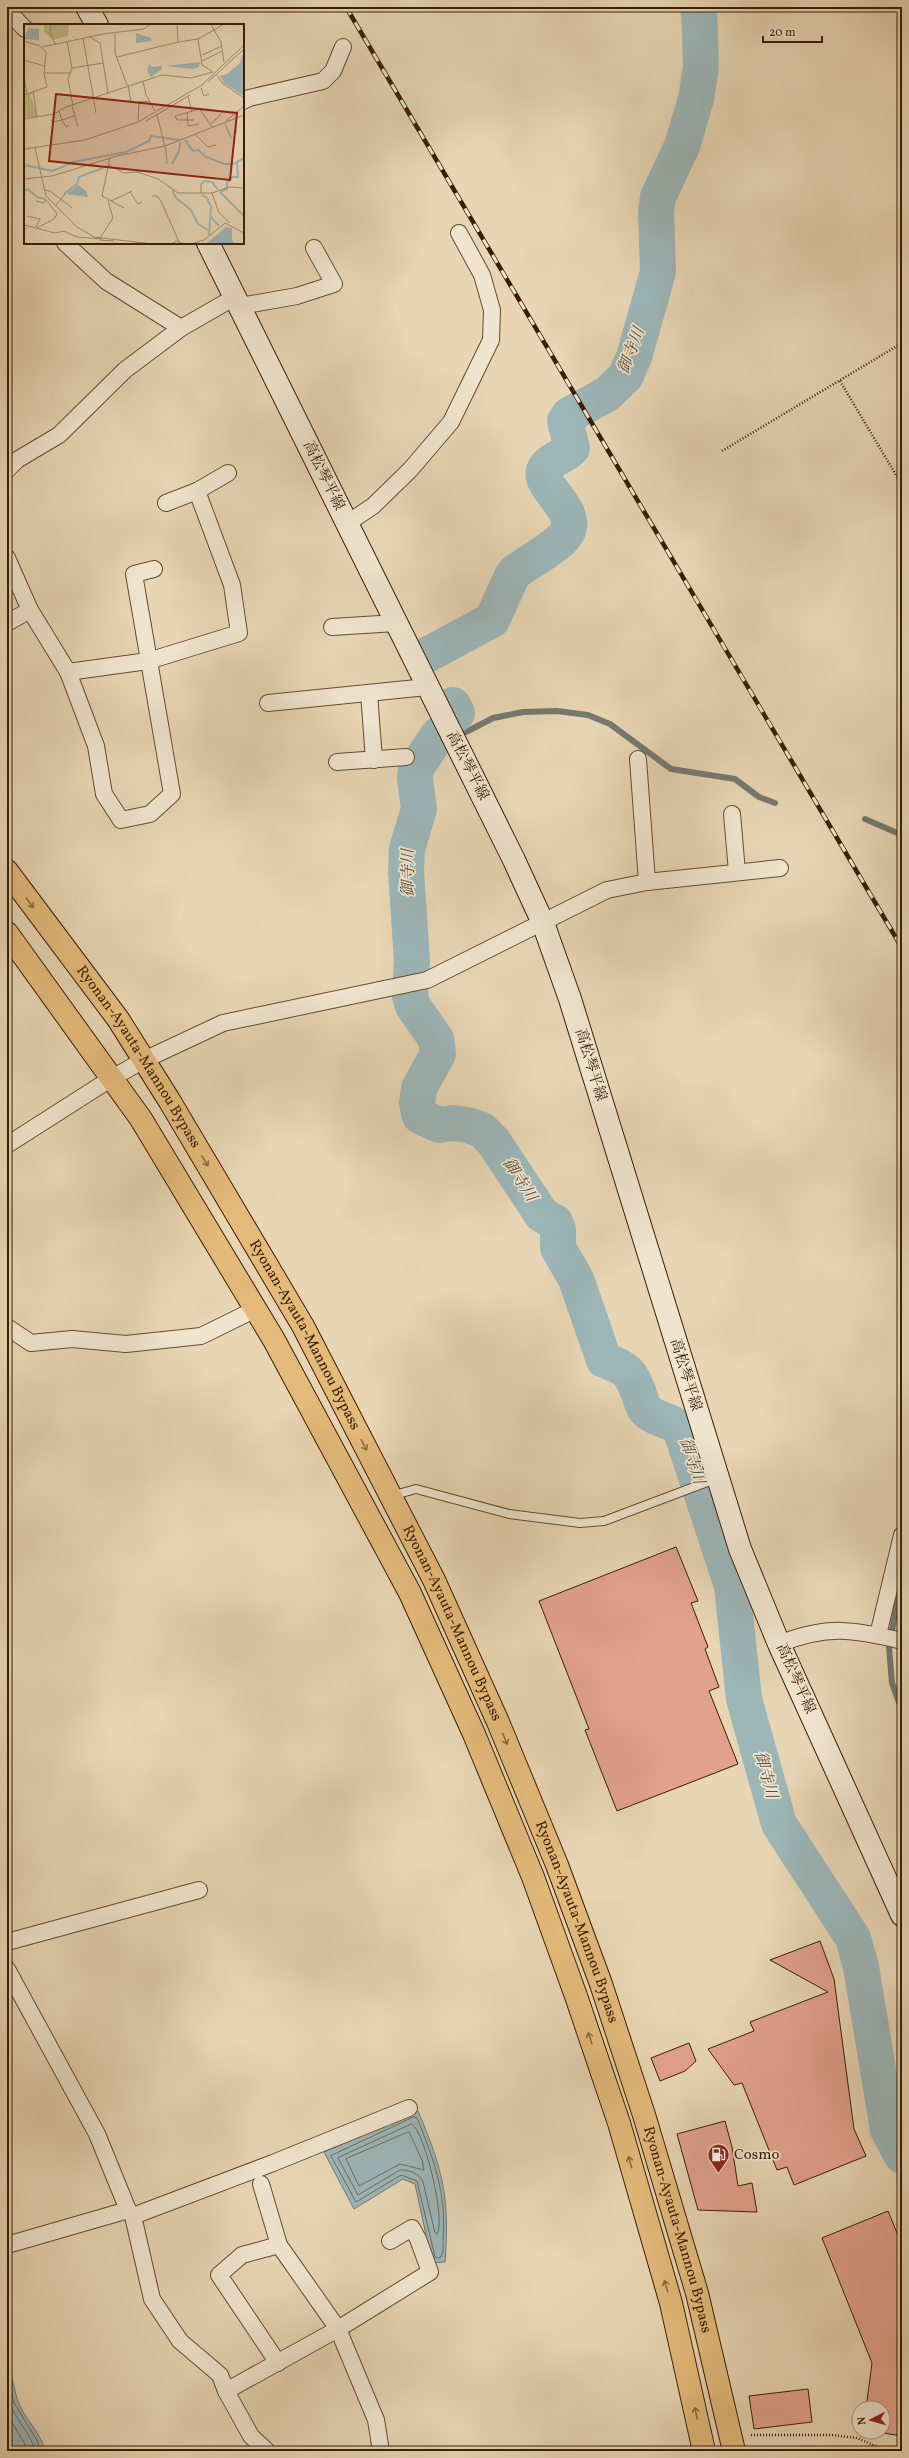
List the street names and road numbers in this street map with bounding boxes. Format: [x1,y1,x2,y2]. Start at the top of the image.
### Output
street label: 高松琴平線 [297,438,349,514]
street label: 高松琴平線 [441,728,493,804]
street label: Ryonan-Ayauta-Mannou Bypass [71,961,206,1152]
street label: 高松琴平線 [569,1026,611,1104]
street label: Ryonan-Ayauta-Mannou Bypass [244,1236,365,1434]
street label: 高松琴平線 [664,1336,706,1414]
street label: Ryonan-Ayauta-Mannou Bypass [397,1522,507,1725]
street label: 高松琴平線 [770,1640,820,1718]
street label: Ryonan-Ayauta-Mannou Bypass [529,1818,624,2026]
street label: Ryonan-Ayauta-Mannou Bypass [637,2124,717,2335]

